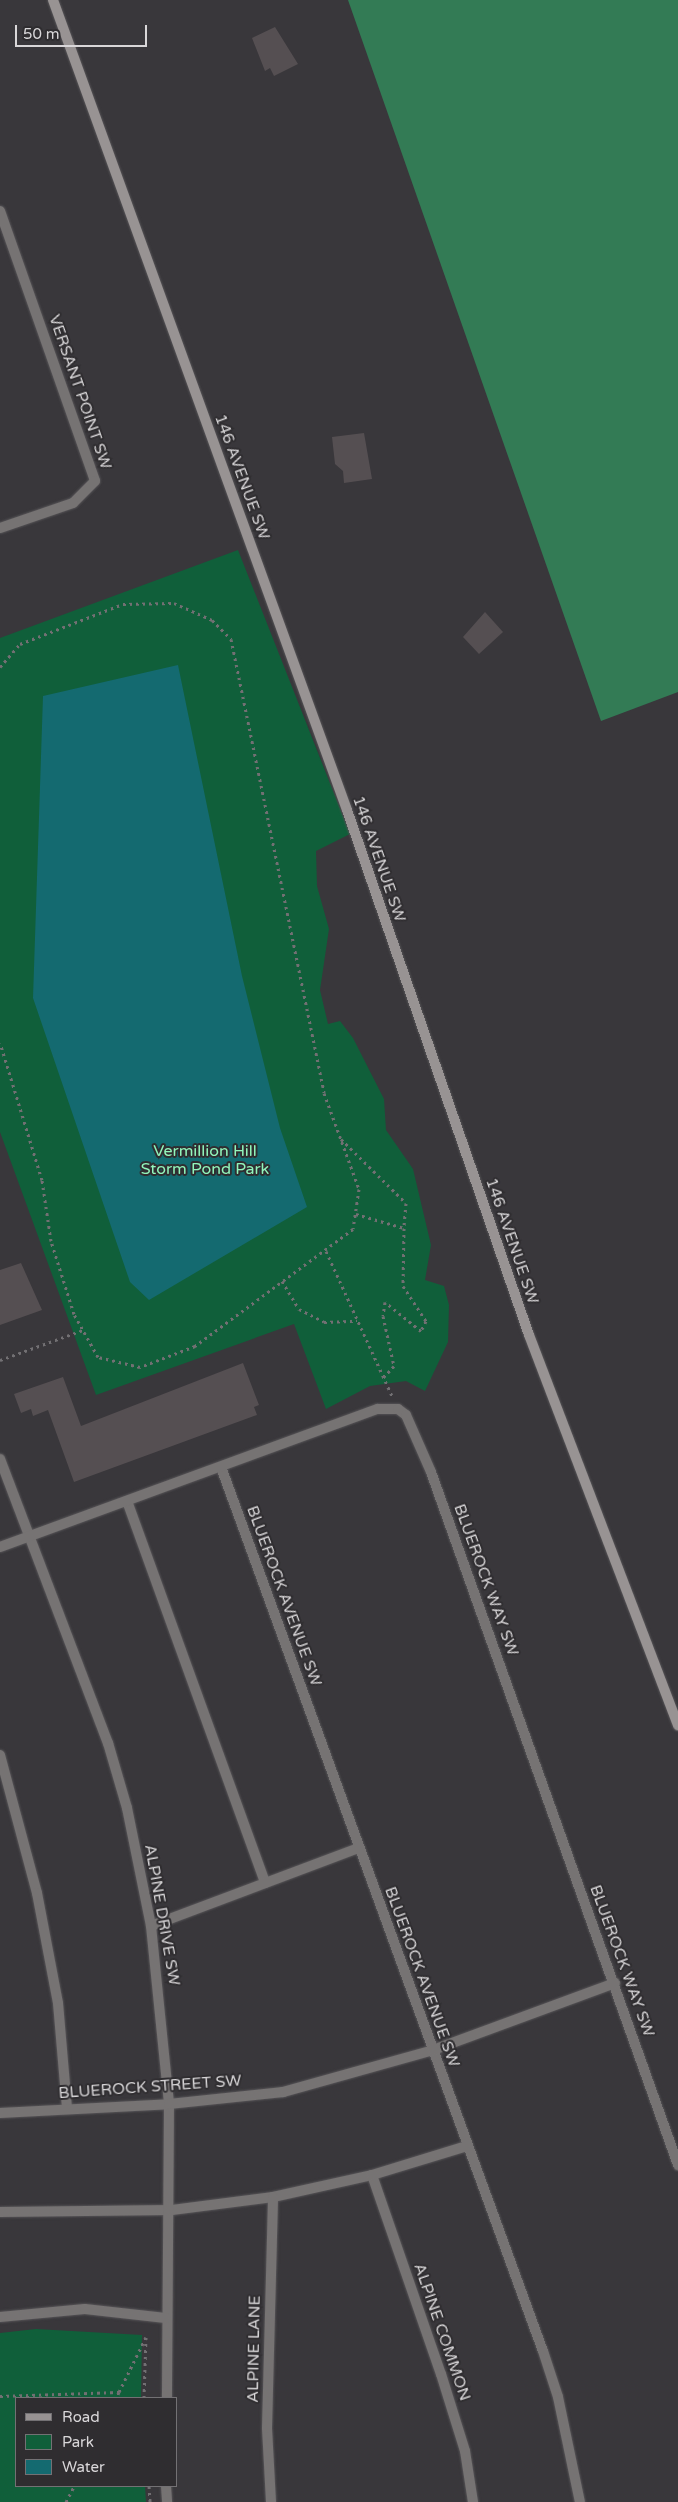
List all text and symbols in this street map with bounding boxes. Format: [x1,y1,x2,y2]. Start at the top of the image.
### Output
scale bar [18,15,150,47]
text: 50 m [23,25,60,43]
street label: VERSANT POINT SW [44,312,116,472]
street label: 146 AVENUE SW [210,412,274,542]
street label: 146 AVENUE SW [348,793,410,925]
park label: Vermillion Hill Storm Pond Park [141,1141,269,1179]
street label: 146 AVENUE SW [481,1175,543,1307]
street label: BLUEROCK WAY SW [450,1501,522,1659]
street label: BLUEROCK AVENUE SW [242,1503,326,1689]
street label: ALPINE DRIVE SW [140,1843,184,1987]
street label: BLUEROCK WAY SW [586,1882,658,2040]
street label: BLUEROCK AVENUE SW [380,1884,464,2070]
street label: BLUEROCK STREET SW [58,2071,242,2103]
street label: ALPINE COMMON [409,2261,475,2403]
street label: ALPINE LANE [243,2295,265,2403]
legend [15,2397,178,2487]
text: Road [62,2408,100,2426]
text: Park [62,2433,94,2451]
text: Water [62,2458,105,2476]

